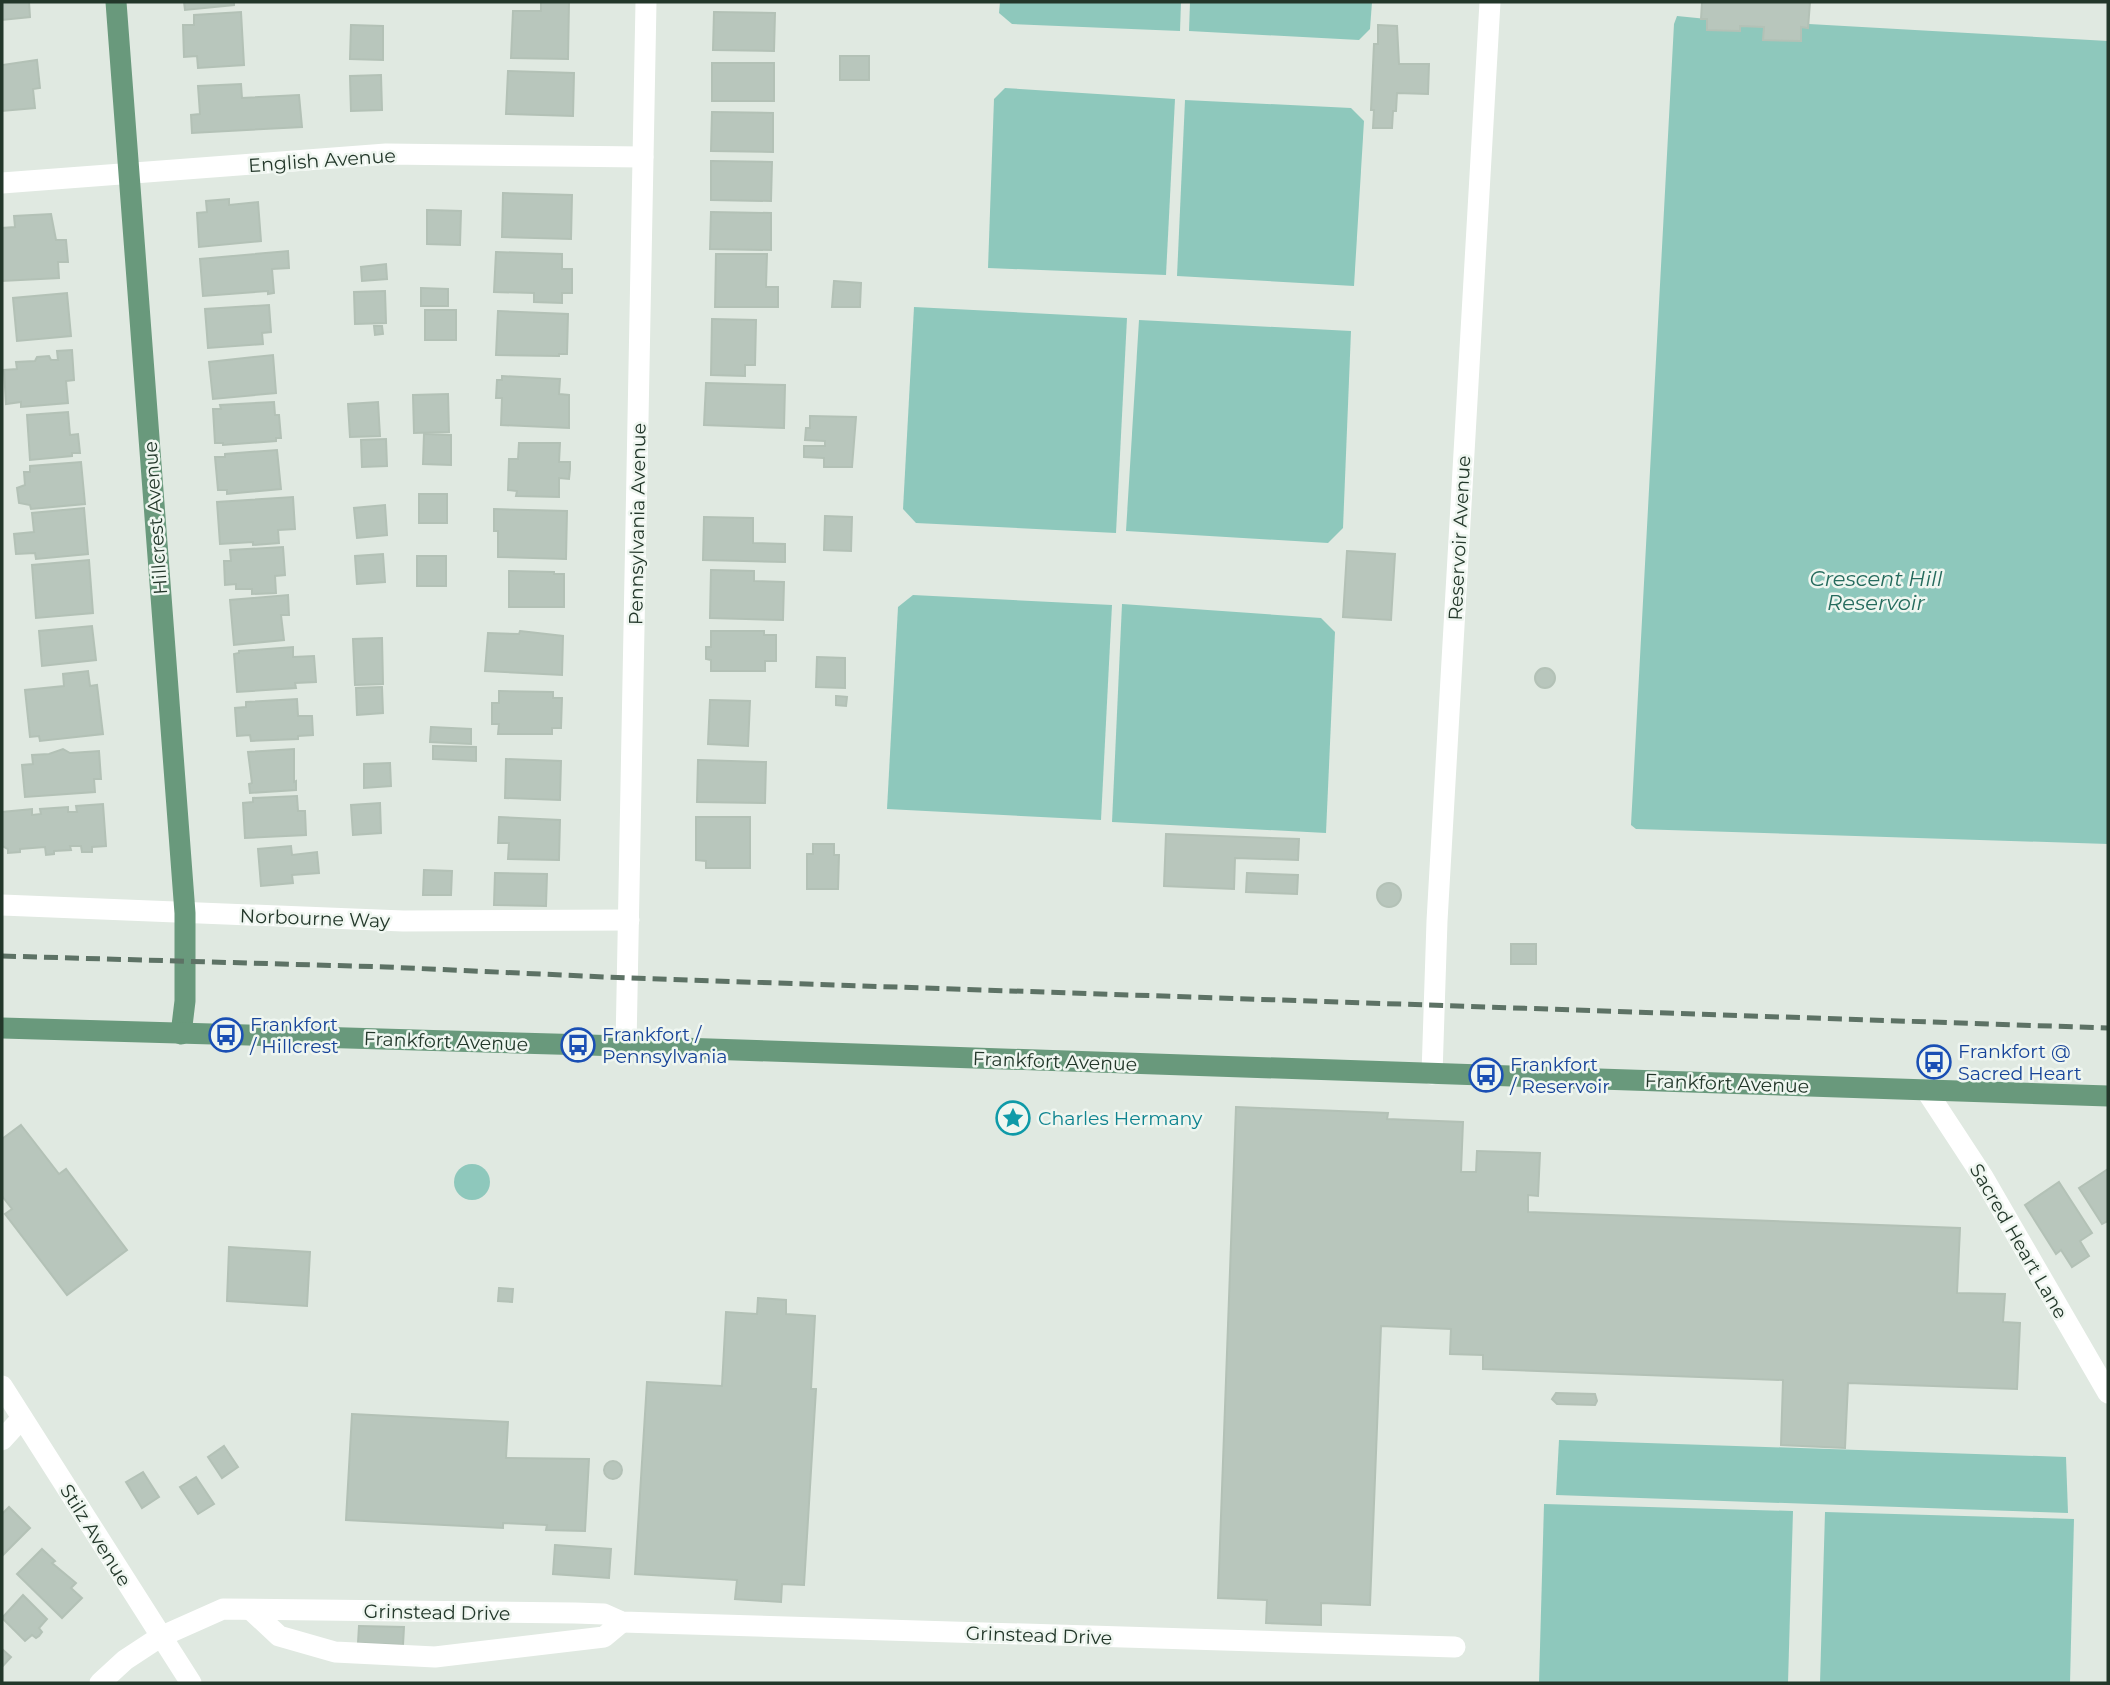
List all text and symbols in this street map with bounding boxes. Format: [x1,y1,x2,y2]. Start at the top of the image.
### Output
street label: English Avenue [248,144,396,177]
street label: Pennsylvania Avenue [624,423,651,625]
street label: Hillcrest Avenue [139,440,172,596]
street label: Reservoir Avenue [1444,455,1475,621]
water label: Crescent Hill Reservoir [1810,566,1943,615]
street label: Norbourne Way [239,904,391,933]
place label: Frankfort / Hillcrest [249,1013,339,1058]
bus stop icon: Frankfort / Hillcrest [207,1016,245,1054]
place label: Frankfort / Pennsylvania [602,1023,728,1068]
bus stop icon: Frankfort / Pennsylvania [559,1026,597,1064]
street label: Frankfort Avenue [363,1027,529,1056]
place label: Frankfort @ Sacred Heart [1958,1040,2082,1085]
bus stop icon: Frankfort @ Sacred Heart [1915,1043,1953,1081]
street label: Frankfort Avenue [972,1047,1138,1076]
place label: Frankfort / Reservoir [1509,1053,1610,1098]
bus stop icon: Frankfort / Reservoir [1467,1056,1505,1094]
street label: Frankfort Avenue [1644,1069,1810,1098]
place icon: Charles Hermany [994,1099,1032,1137]
place label: Charles Hermany [1038,1107,1203,1130]
street label: Sacred Heart Lane [1965,1160,2072,1323]
street label: Stilz Avenue [55,1480,136,1591]
street label: Grinstead Drive [363,1600,511,1625]
street label: Grinstead Drive [965,1621,1113,1650]

